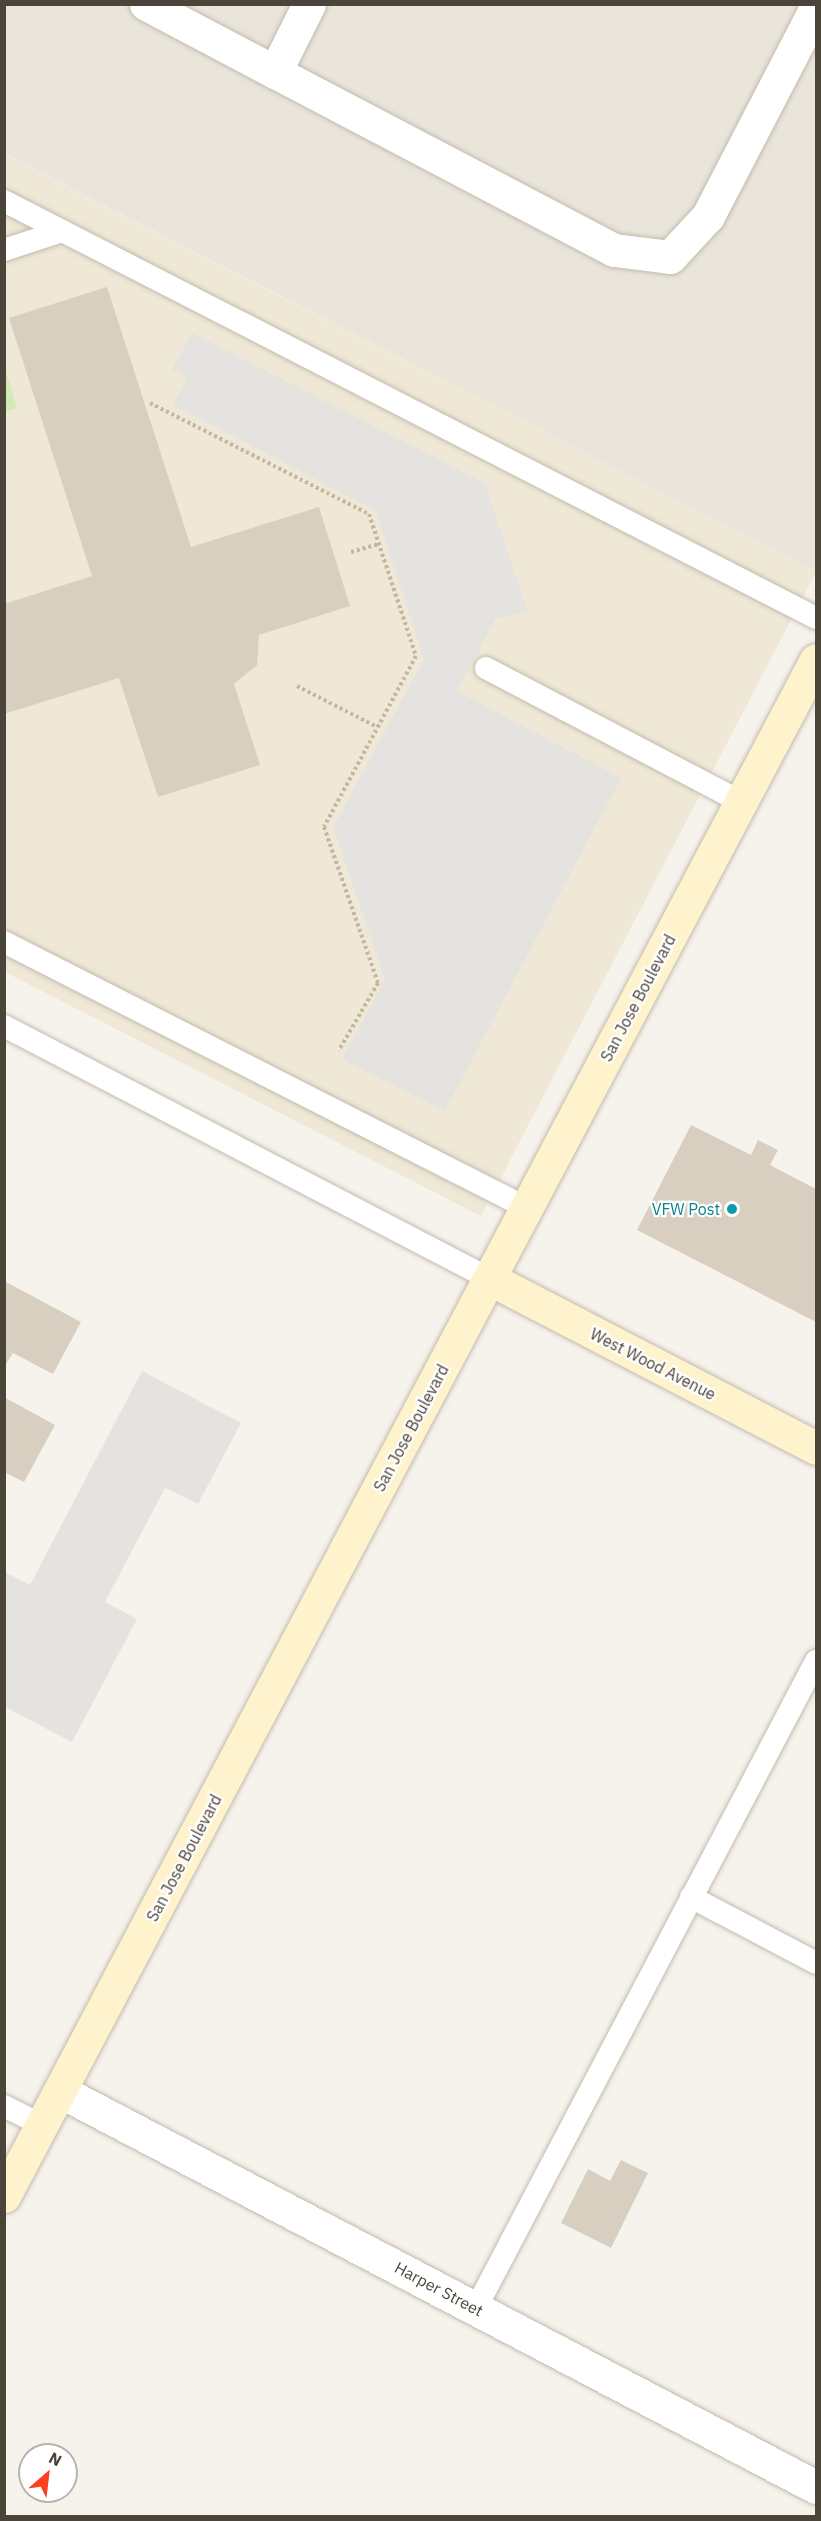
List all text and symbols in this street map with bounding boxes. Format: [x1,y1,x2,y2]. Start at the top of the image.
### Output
street label: San Jose Boulevard [596,931,680,1065]
place label: VFW Post [652,1199,720,1219]
marker: VFW Post [725,1202,739,1216]
street label: West Wood Avenue [587,1324,719,1404]
street label: San Jose Boulevard [369,1361,453,1495]
street label: San Jose Boulevard [142,1791,226,1925]
street label: Harper Street [392,2258,486,2320]
north arrow [18,2443,78,2503]
text: N [46,2447,65,2470]

